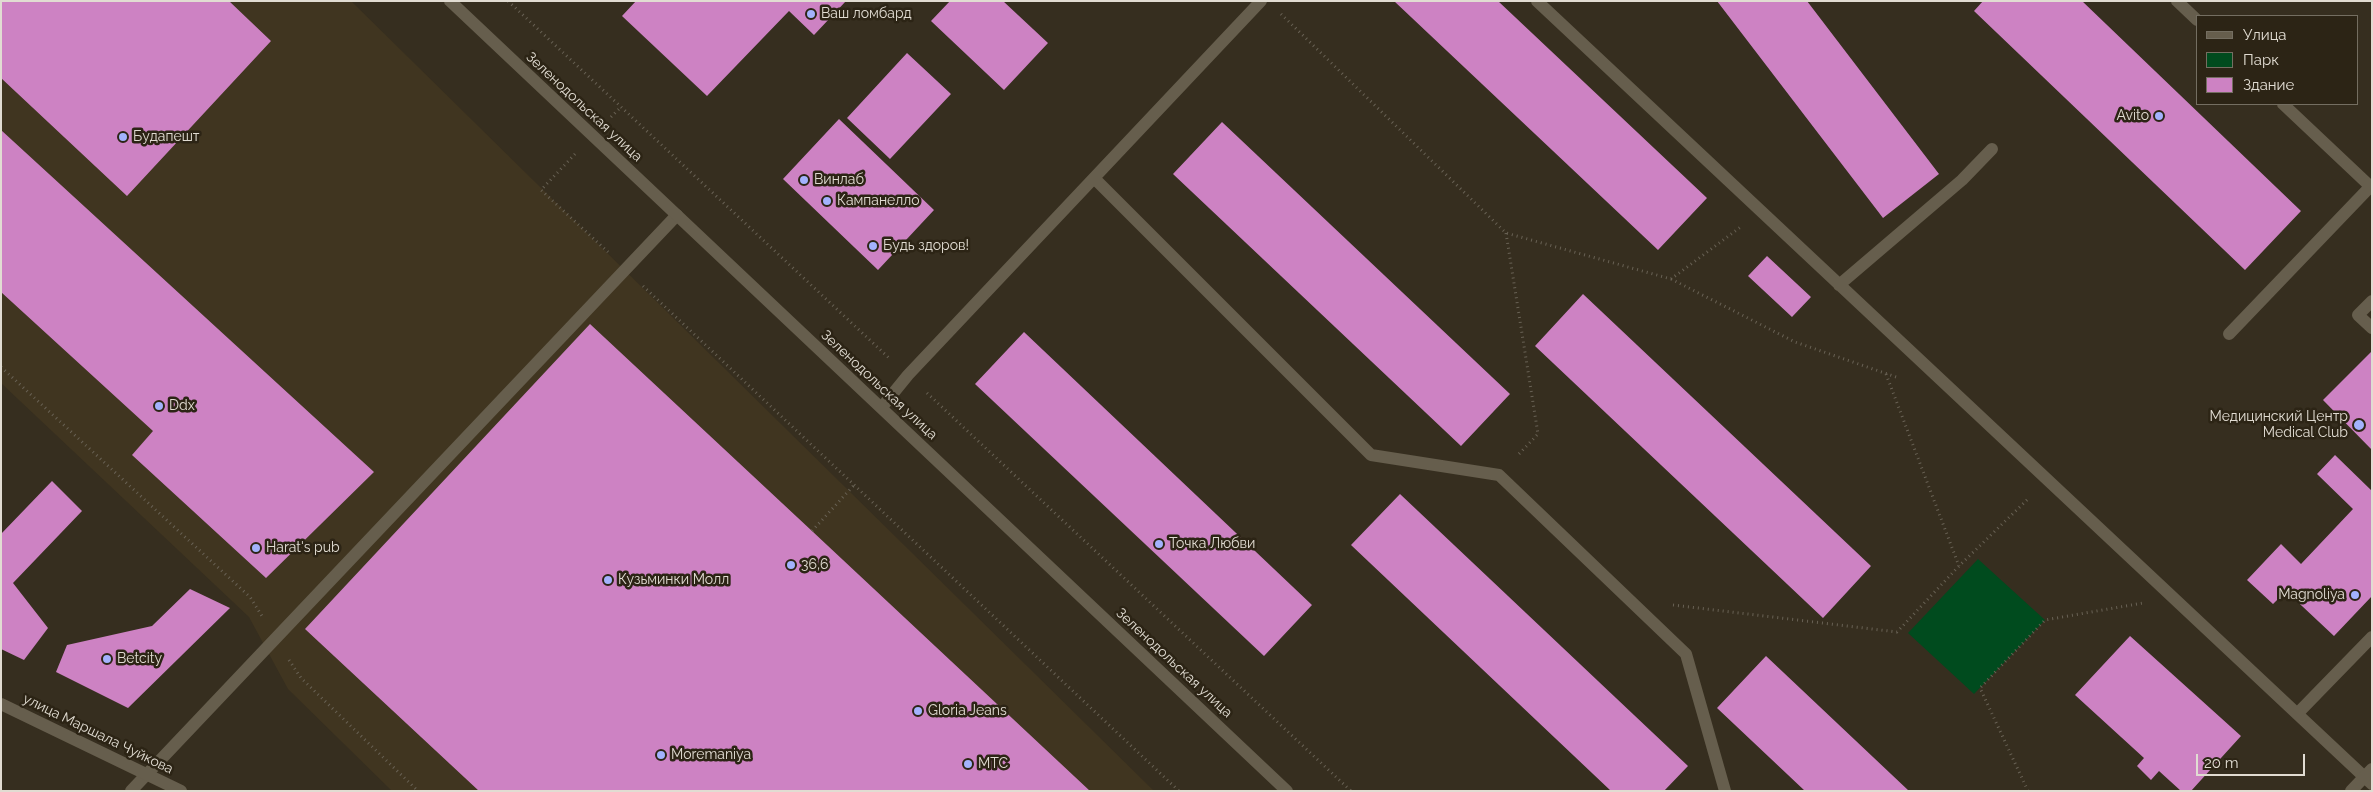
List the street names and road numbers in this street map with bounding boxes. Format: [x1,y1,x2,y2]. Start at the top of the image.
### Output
street label: Зеленодольская улица [522,49,646,165]
street label: Зеленодольская улица [817,327,941,443]
street label: Зеленодольская улица [1112,605,1236,721]
street label: улица Маршала Чуйкова [20,690,176,778]

